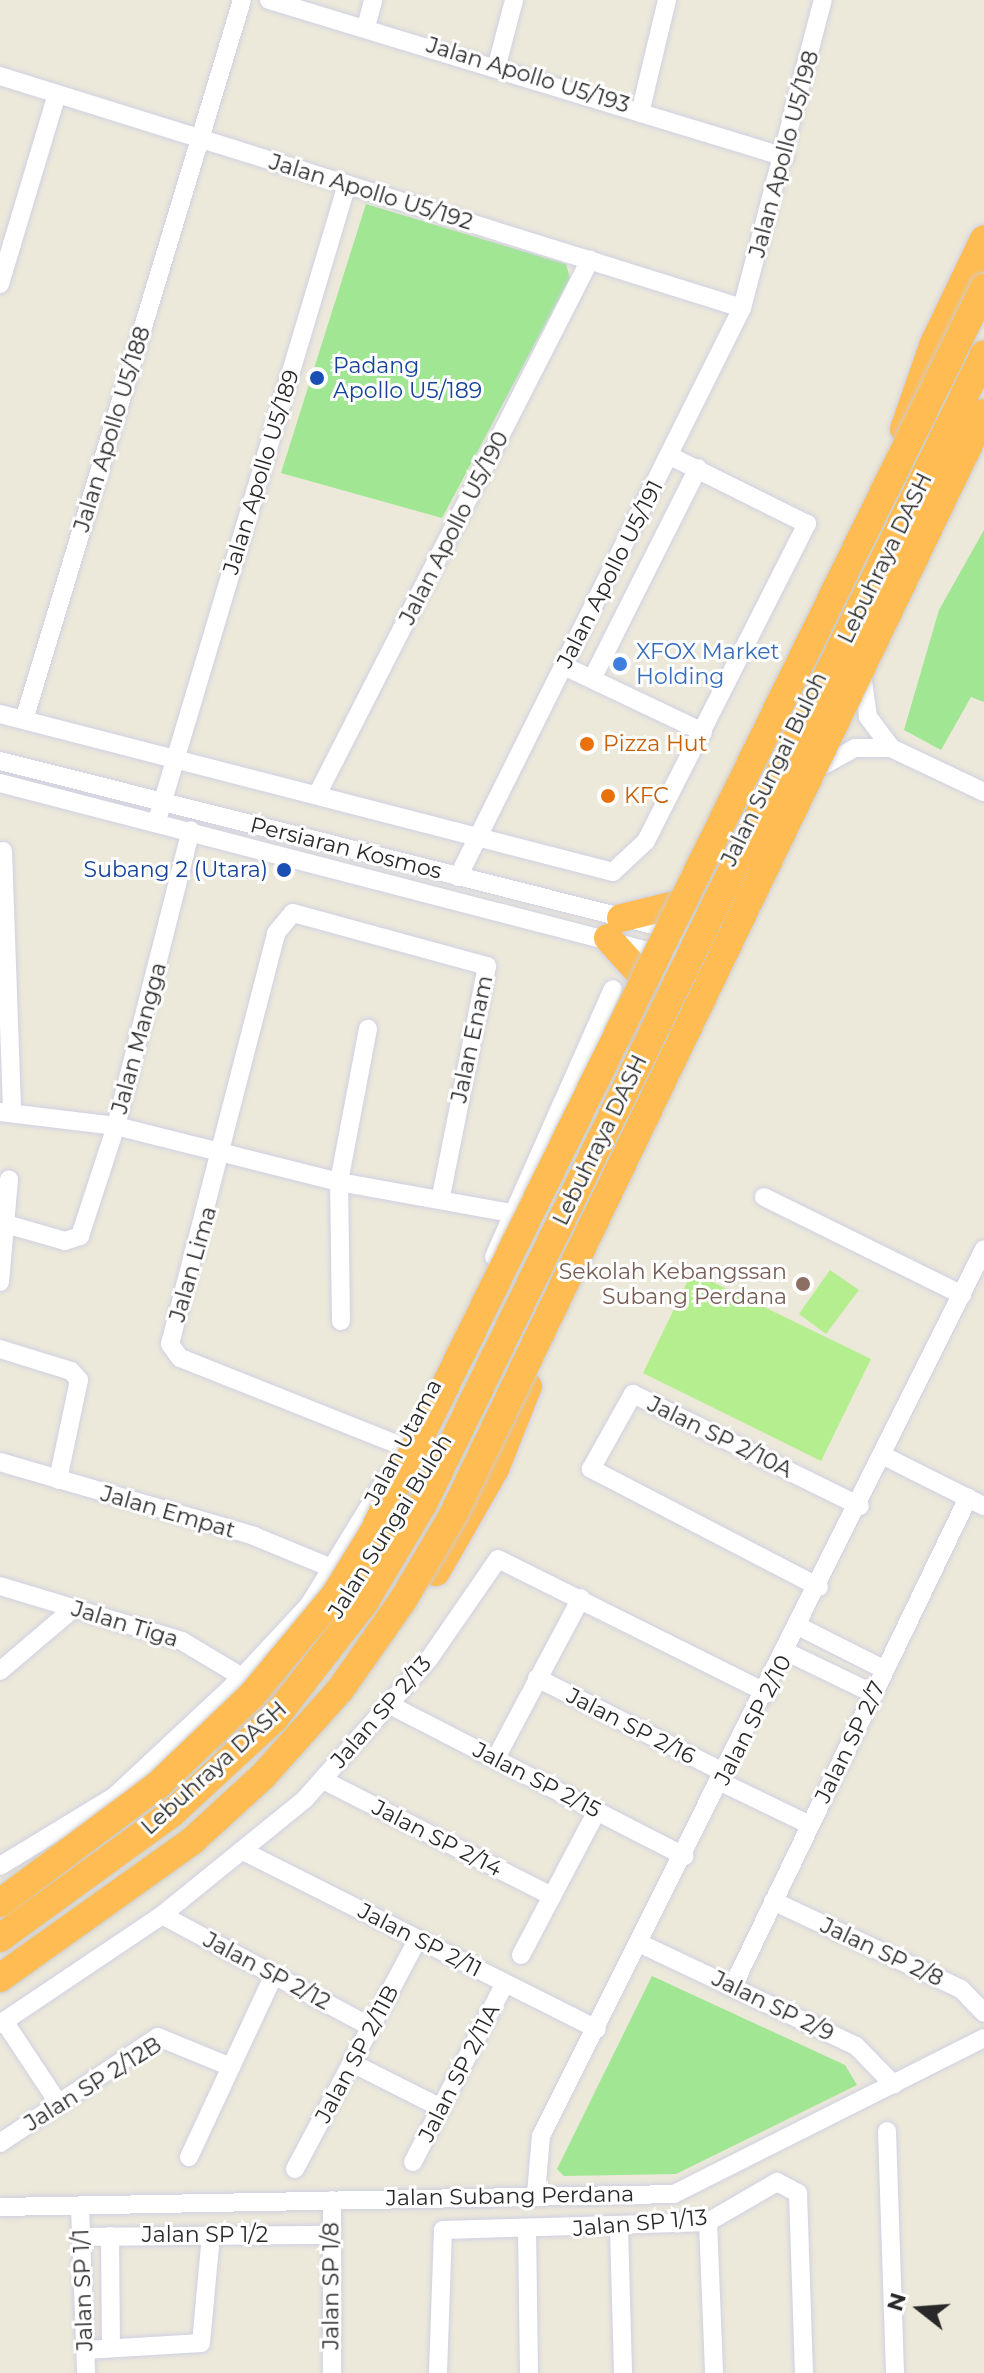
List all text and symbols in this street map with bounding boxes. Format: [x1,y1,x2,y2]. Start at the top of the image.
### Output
street label: Jalan Apollo U5/193 [423,32,633,118]
street label: Jalan Apollo U5/198 [744,48,824,260]
street label: Jalan Apollo U5/192 [266,149,476,235]
street label: Jalan Apollo U5/188 [68,323,156,535]
place label: Padang Apollo U5/189 [333,352,482,404]
street label: Jalan Apollo U5/189 [217,366,305,578]
marker: Padang Apollo U5/189 [308,369,326,387]
street label: Jalan Apollo U5/190 [394,427,514,629]
street label: Lebuhraya DASH [832,468,938,648]
street label: Jalan Apollo U5/191 [551,476,669,672]
place label: XFOX Market Holding [636,638,779,690]
marker: XFOX Market Holding [611,655,629,673]
street label: Jalan Sungai Buloh [716,668,832,870]
place label: Pizza Hut [603,731,708,757]
marker: Pizza Hut [578,735,596,753]
place label: KFC [624,783,669,809]
marker: KFC [599,787,617,805]
street label: Persiaran Kosmos [248,811,444,885]
place label: Subang 2 (Utara) [84,857,268,883]
marker: Subang 2 (Utara) [275,861,293,879]
street label: Jalan Mangga [106,959,172,1117]
street label: Jalan Enam [446,973,498,1105]
street label: Lebuhraya DASH [547,1050,653,1230]
street label: Jalan Lima [164,1203,222,1325]
place label: Sekolah Kebangssan Subang Perdana [559,1258,787,1310]
marker: Sekolah Kebangssan Subang Perdana [794,1275,812,1293]
street label: Jalan Utama [359,1375,447,1509]
street label: Jalan SP 2/10A [643,1391,797,1483]
street label: Jalan Sungai Buloh [323,1429,457,1623]
street label: Jalan Empat [98,1480,238,1544]
street label: Jalan Tiga [68,1595,182,1653]
street label: Jalan SP 2/13 [325,1651,437,1773]
street label: Jalan SP 2/10 [709,1651,797,1789]
street label: Jalan SP 2/7 [809,1677,891,1807]
street label: Jalan SP 2/16 [562,1682,700,1770]
street label: Lebuhraya DASH [136,1696,292,1840]
street label: Jalan SP 2/15 [469,1737,605,1823]
street label: Jalan SP 2/14 [368,1794,506,1882]
street label: Jalan SP 2/11 [354,1898,486,1982]
street label: Jalan SP 2/8 [816,1912,948,1992]
street label: Jalan SP 2/12 [199,1927,335,2015]
street label: Jalan SP 2/9 [708,1965,838,2047]
street label: Jalan SP 2/11B [310,1981,404,2127]
street label: Jalan SP 2/11A [413,2000,505,2146]
street label: Jalan SP 2/12B [20,2031,166,2137]
street label: Jalan Subang Perdana [386,2181,634,2211]
street label: Jalan SP 1/13 [572,2204,708,2242]
street label: Jalan SP 1/2 [142,2222,268,2248]
street label: Jalan SP 1/8 [318,2222,344,2350]
street label: Jalan SP 1/1 [68,2228,98,2352]
north arrow [880,2269,960,2349]
text: N [881,2289,912,2314]

